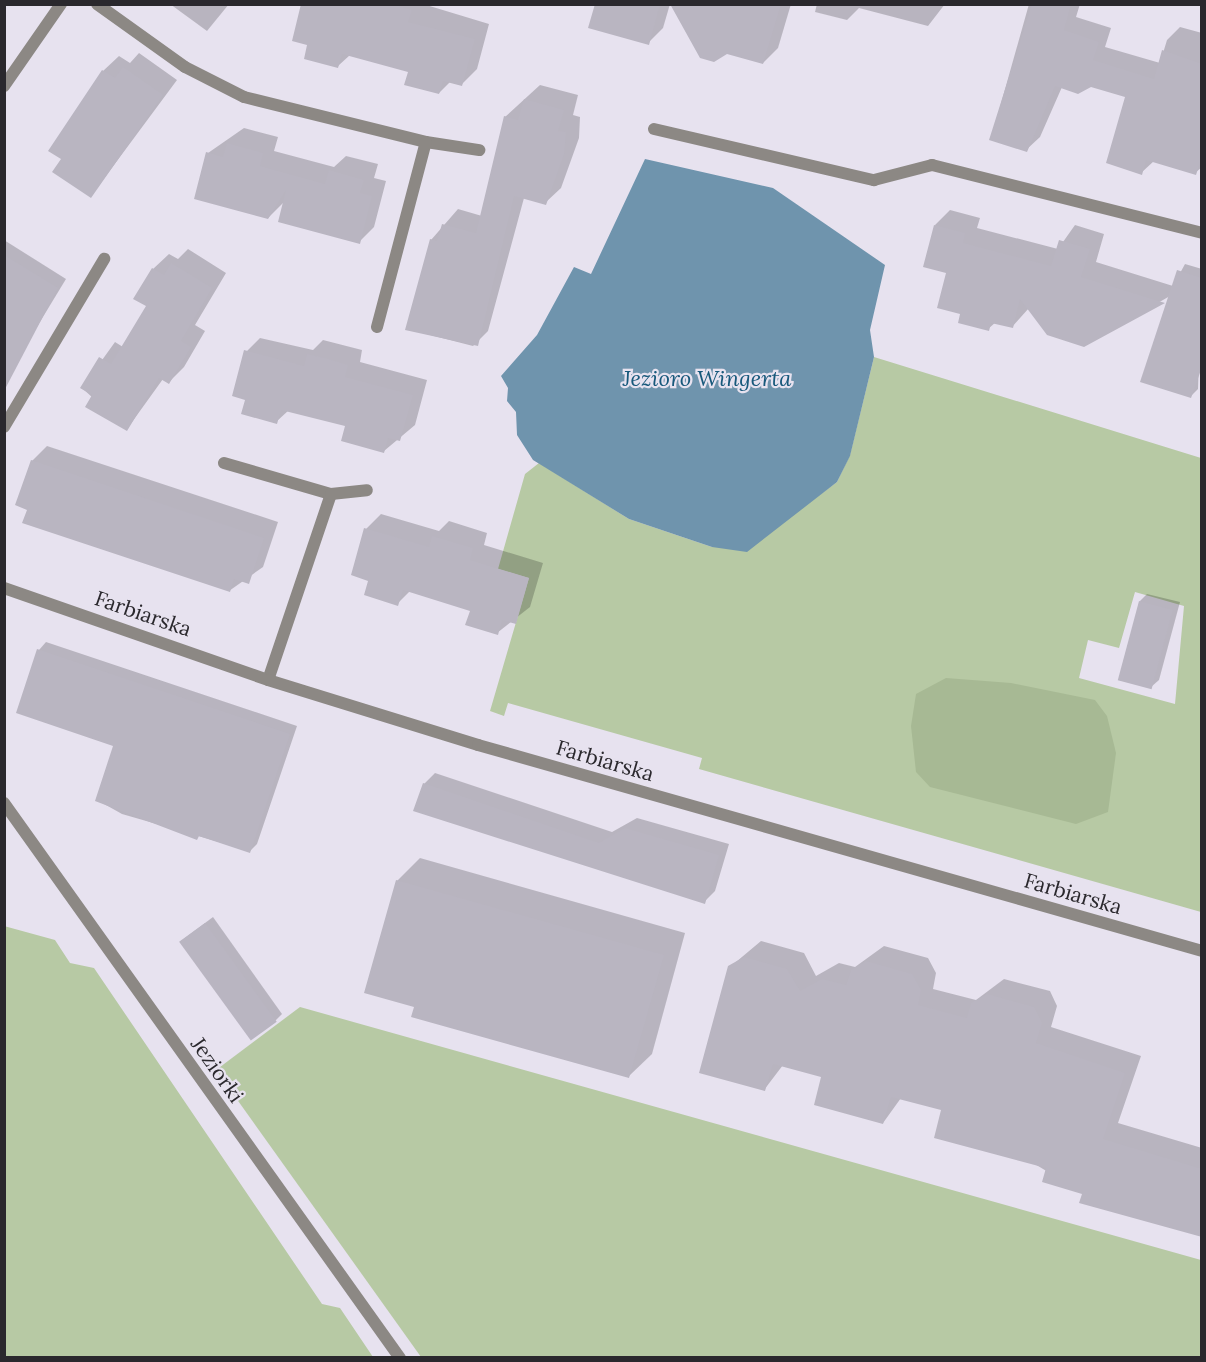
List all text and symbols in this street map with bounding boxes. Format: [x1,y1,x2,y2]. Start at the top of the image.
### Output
water label: Jezioro Wingerta [623,366,791,392]
street label: Farbiarska [91,586,195,642]
street label: Farbiarska [553,735,657,787]
street label: Farbiarska [1021,868,1125,920]
street label: Jeziorki [185,1032,249,1108]

